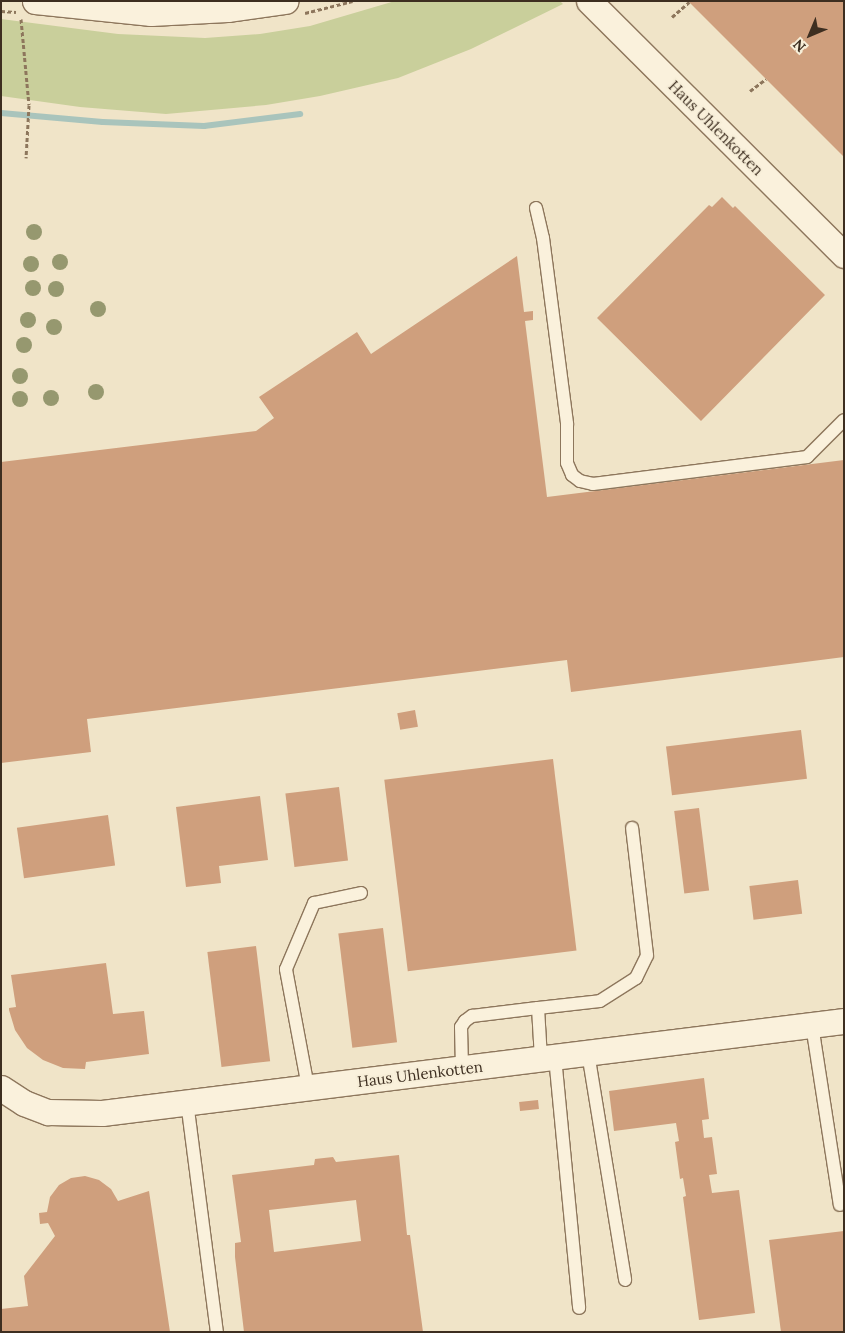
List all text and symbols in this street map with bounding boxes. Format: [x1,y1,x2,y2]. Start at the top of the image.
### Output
north arrow [785,10,835,60]
text: N [789,35,810,56]
street label: Haus Uhlenkotten [665,77,767,179]
street label: Haus Uhlenkotten [356,1057,484,1091]

